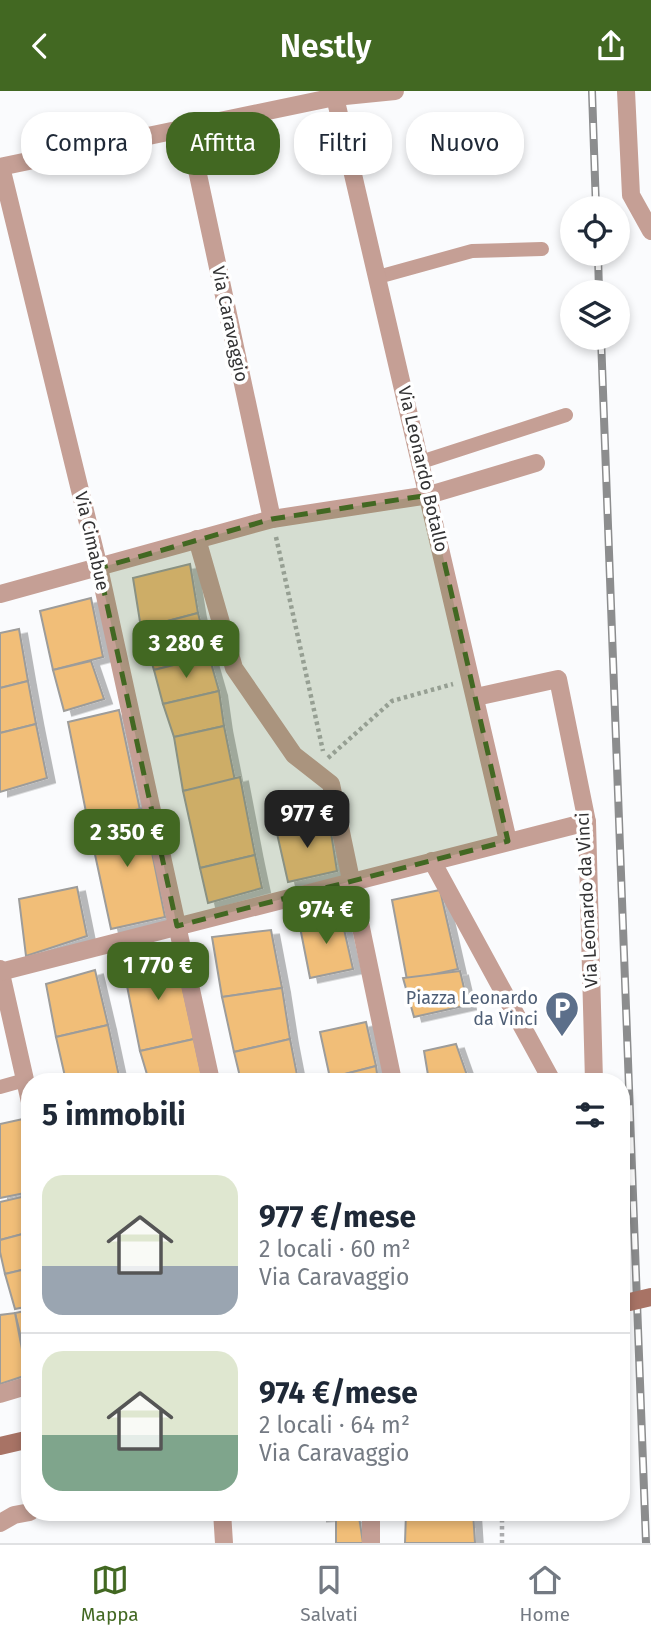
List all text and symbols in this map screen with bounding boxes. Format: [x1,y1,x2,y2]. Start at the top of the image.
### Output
icon: back [21,27,59,65]
text: Nestly [280,27,371,65]
icon: share [592,27,630,65]
chip: Compra [21,112,152,175]
chip: Affitta [166,112,280,175]
chip: Filtri [294,112,392,175]
chip: Nuovo [406,112,524,175]
map controls [560,196,630,350]
button: locate [560,196,630,266]
street label: Via Caravaggio [207,264,253,384]
button: layers [560,280,630,350]
street label: Via Leonardo Botallo [393,384,453,554]
street label: Via Cimabue [70,489,114,593]
pin: 3 280 € [121,621,251,680]
text: 3 280 € [148,629,224,657]
pin: 977 € [258,791,356,850]
text: 977 € [280,799,334,827]
pin: 2 350 € [62,809,192,869]
street label: Via Leonardo da Vinci [571,812,603,988]
text: 2 350 € [90,818,164,846]
pin: 974 € [277,887,375,946]
text: 974 € [299,895,353,923]
pin: 1 770 € [93,943,223,1002]
text: 1 770 € [123,951,193,979]
place label: Piazza Leonardo da Vinci [406,987,538,1030]
parking icon: Piazza Leonardo da Vinci [543,989,581,1038]
icon: filters [571,1096,609,1134]
text: 5 immobili [42,1097,186,1133]
text: 977 €/mese [259,1199,416,1235]
icon: home [98,1203,182,1287]
text: 2 locali · 60 m² [259,1235,411,1263]
text: Via Caravaggio [259,1263,409,1291]
text: 974 €/mese [259,1375,418,1411]
icon: home [98,1379,182,1463]
text: 2 locali · 64 m² [259,1411,410,1439]
text: Via Caravaggio [259,1439,409,1467]
tab: Mappa [81,1561,139,1626]
tab: Salvati [300,1561,358,1626]
tab: Home [520,1561,570,1626]

